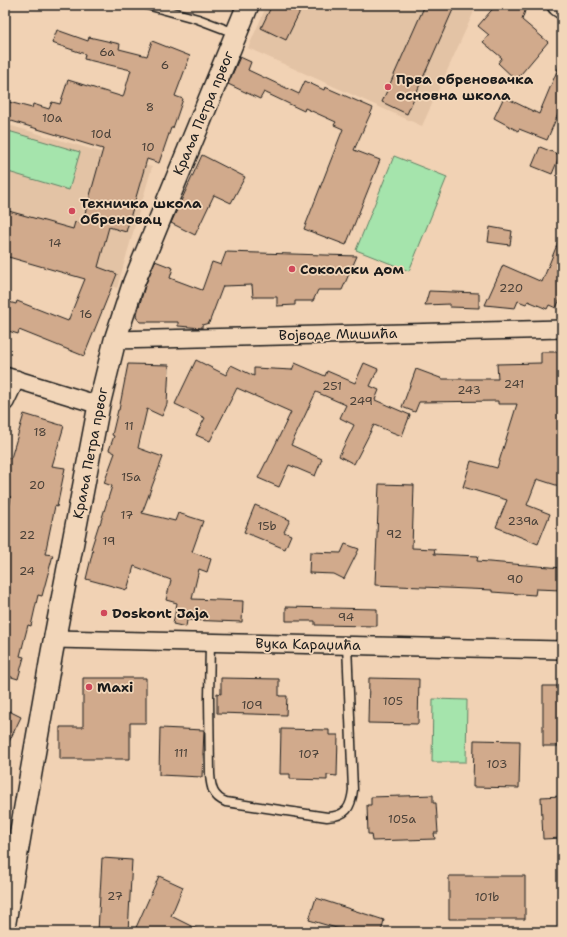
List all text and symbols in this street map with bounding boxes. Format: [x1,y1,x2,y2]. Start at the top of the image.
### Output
house number: 6a [99,44,115,60]
street label: Краља Петра првог [169,47,238,178]
house number: 6 [161,57,169,73]
place label: Прва обреновачка основна школа [396,70,534,104]
marker: Прва обреновачка основна школа [383,82,393,92]
house number: 8 [146,99,154,115]
house number: 10a [42,110,63,126]
house number: 10d [91,126,112,142]
house number: 10 [141,139,155,155]
place label: Техничка школа Обреновац [80,194,202,228]
marker: Техничка школа Обреновац [67,206,77,216]
house number: 14 [49,235,61,251]
place label: Соколски дом [300,260,404,278]
marker: Соколски дом [287,264,297,274]
house number: 220 [499,280,523,296]
house number: 16 [79,306,93,322]
street label: Војводе Мишића [279,324,398,344]
house number: 241 [504,376,524,392]
house number: 251 [322,378,342,394]
house number: 243 [457,382,481,398]
street label: Краља Петра првог [68,385,112,520]
house number: 249 [349,393,373,409]
house number: 11 [124,418,134,434]
house number: 18 [33,424,47,440]
house number: 15a [121,469,141,485]
house number: 20 [29,477,45,493]
house number: 17 [121,507,133,523]
house number: 239a [507,513,539,529]
house number: 15b [257,518,277,534]
house number: 92 [386,526,402,542]
house number: 22 [19,527,35,543]
house number: 19 [103,533,115,549]
house number: 24 [19,563,35,579]
house number: 90 [507,571,523,587]
place label: Doskont Jaja [112,604,209,622]
marker: Doskont Jaja [99,608,109,618]
house number: 94 [338,609,354,625]
street label: Вука Караџића [255,634,361,654]
place label: Maxi [97,678,133,696]
marker: Maxi [84,682,94,692]
house number: 105 [383,693,403,709]
house number: 109 [241,697,263,713]
house number: 111 [174,745,188,761]
house number: 107 [299,746,319,762]
house number: 103 [487,756,507,772]
house number: 105a [388,811,416,827]
house number: 27 [107,888,123,904]
house number: 101b [475,889,499,905]

